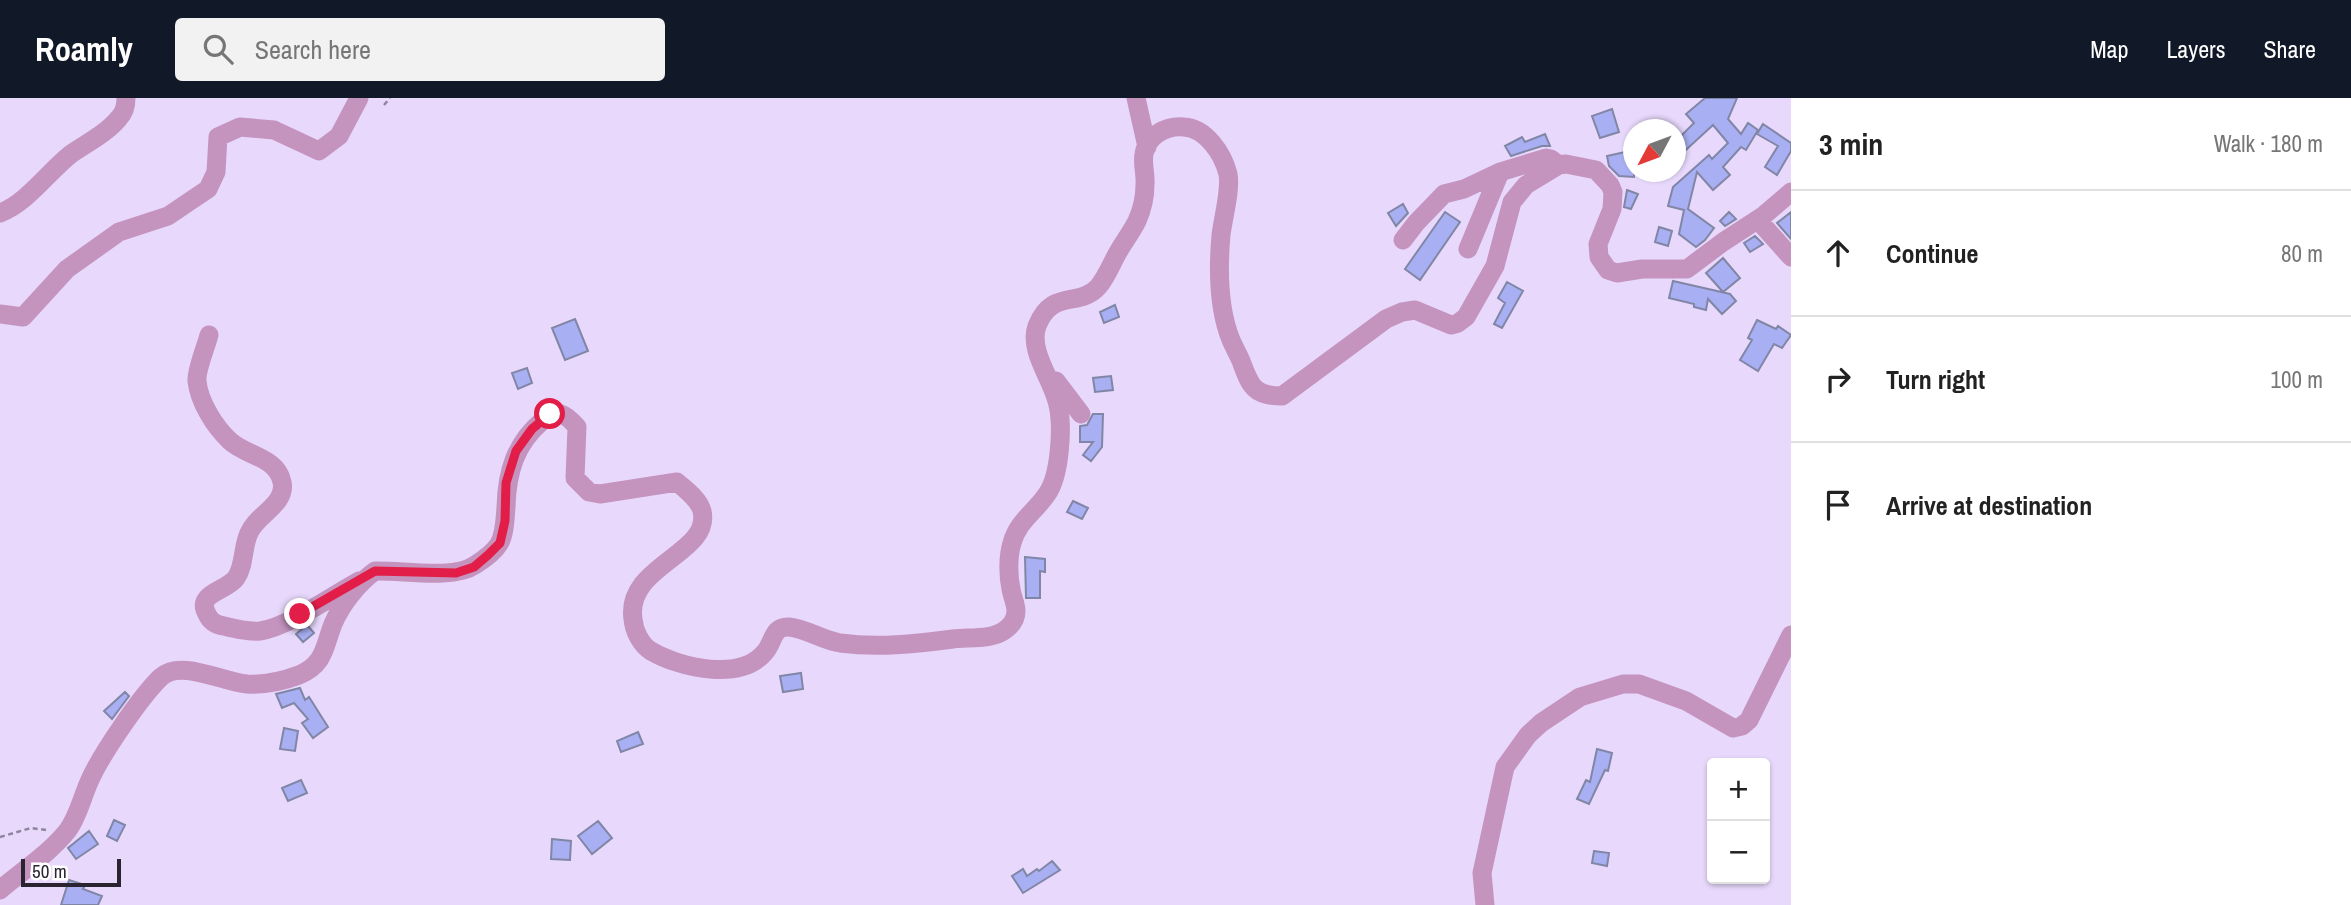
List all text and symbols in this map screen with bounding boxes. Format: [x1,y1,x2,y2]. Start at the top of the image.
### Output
search box [175,18,665,81]
text: Roamly [35,27,133,71]
icon: search [199,30,237,68]
text: Search here [255,32,371,67]
text: Map [2090,33,2128,65]
text: Layers [2166,33,2225,65]
text: Share [2263,33,2316,65]
north arrow [1623,119,1686,182]
text: 3 min [1819,124,1883,164]
text: Walk · 180 m [2214,128,2323,159]
icon: ahead [1819,234,1857,272]
text: Continue [1886,236,1978,271]
text: 80 m [2281,238,2323,269]
icon: right [1819,360,1857,398]
text: Turn right [1886,362,1985,397]
text: 100 m [2271,364,2323,395]
route start [534,398,565,429]
icon: arrive [1819,486,1857,524]
text: Arrive at destination [1886,488,2092,523]
route end [284,598,315,629]
map controls [1707,758,1770,884]
button: + [1707,758,1770,821]
button: − [1707,821,1770,884]
scale bar [21,856,121,888]
text: 50 m [32,858,67,884]

